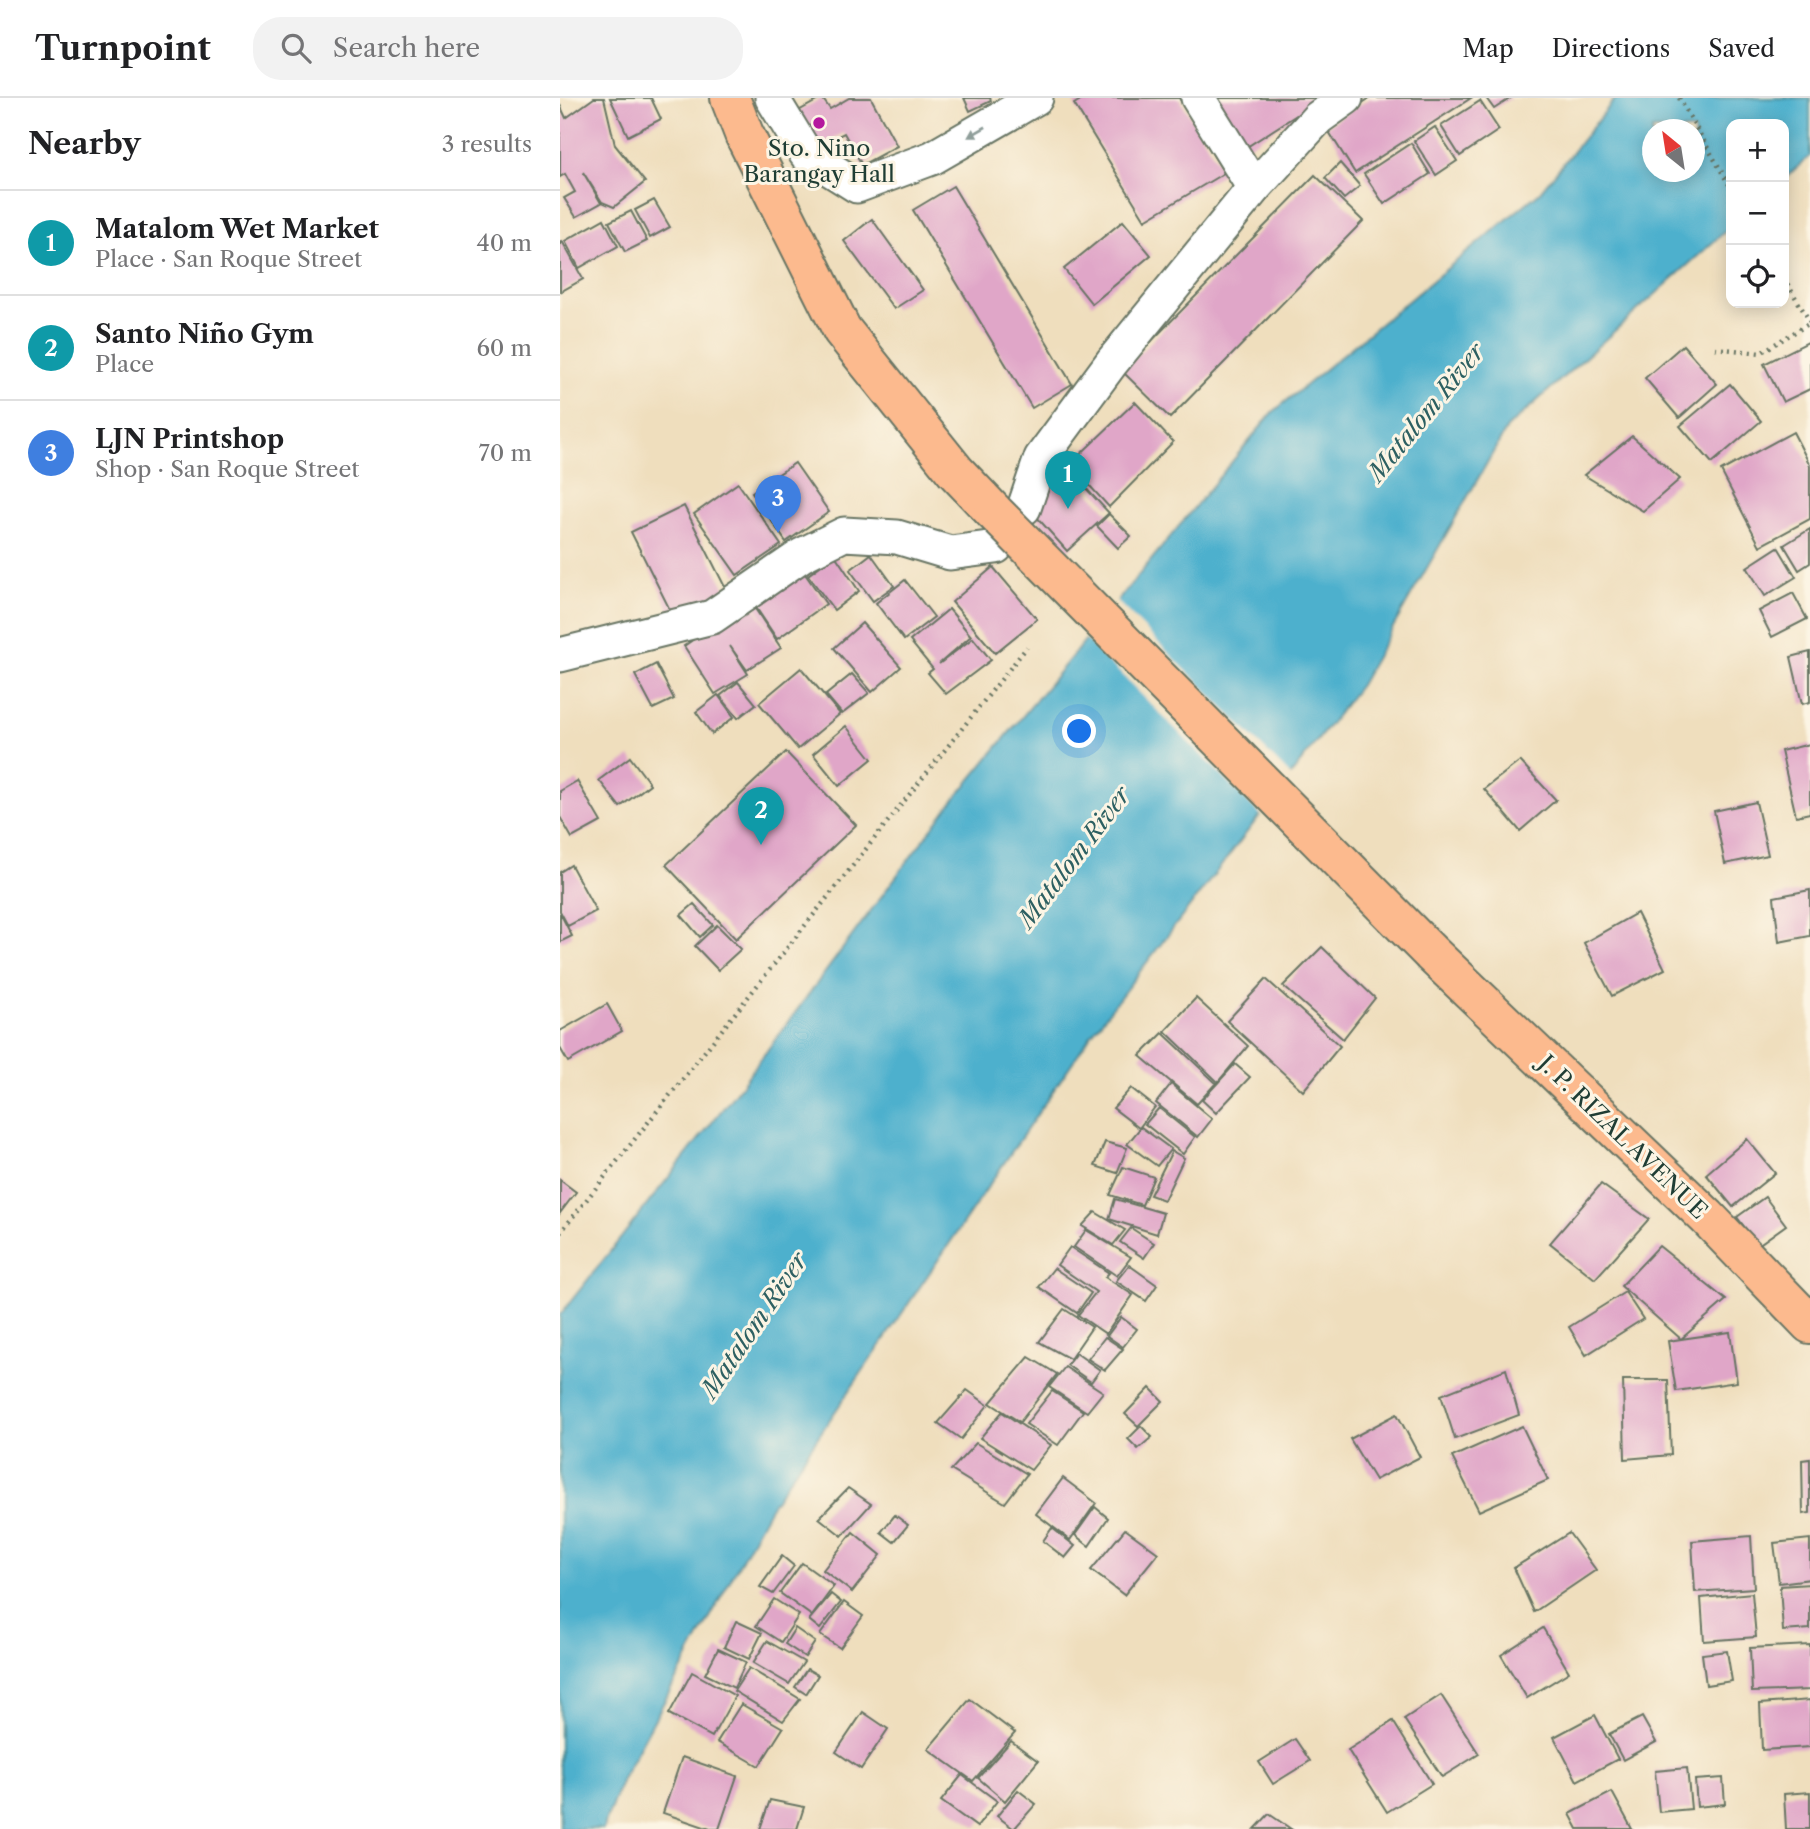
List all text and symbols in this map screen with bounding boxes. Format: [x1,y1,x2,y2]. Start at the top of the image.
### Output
search box [253,17,743,80]
text: Turnpoint [35,28,211,69]
icon: search [277,29,315,67]
text: Search here [333,32,480,64]
text: Map [1462,34,1514,63]
text: Directions [1552,34,1670,63]
text: Saved [1708,34,1775,63]
marker: Sto. Nino Barangay Hall [811,115,827,131]
north arrow [1642,119,1705,182]
map controls [1726,119,1789,308]
button: + [1726,119,1789,182]
text: Nearby [28,125,141,162]
one-way arrow [967,126,986,138]
text: 3 results [442,130,532,158]
place label: Sto. Nino Barangay Hall [743,134,895,188]
button: − [1726,182,1789,245]
text: Matalom Wet Market [95,213,379,245]
text: 1 [46,229,56,257]
text: 40 m [477,229,532,257]
text: Place · San Roque Street [95,245,362,273]
button: locate [1726,245,1789,308]
text: Santo Niño Gym [95,318,314,350]
text: 2 [44,334,58,362]
text: 60 m [476,334,532,362]
water label: Matalom River [1360,336,1492,489]
text: Place [95,350,154,378]
text: LJN Printshop [95,423,284,455]
text: 3 [45,439,58,467]
text: 70 m [479,439,532,467]
pin: 1 [1045,451,1091,509]
text: Shop · San Roque Street [95,455,360,483]
pin: 3 [755,475,801,533]
your location [1062,714,1096,748]
water label: Matalom River [1010,779,1137,936]
pin: 2 [738,787,784,845]
street label: J. P. RIZAL AVENUE [1531,1047,1713,1225]
water label: Matalom River [693,1245,814,1406]

